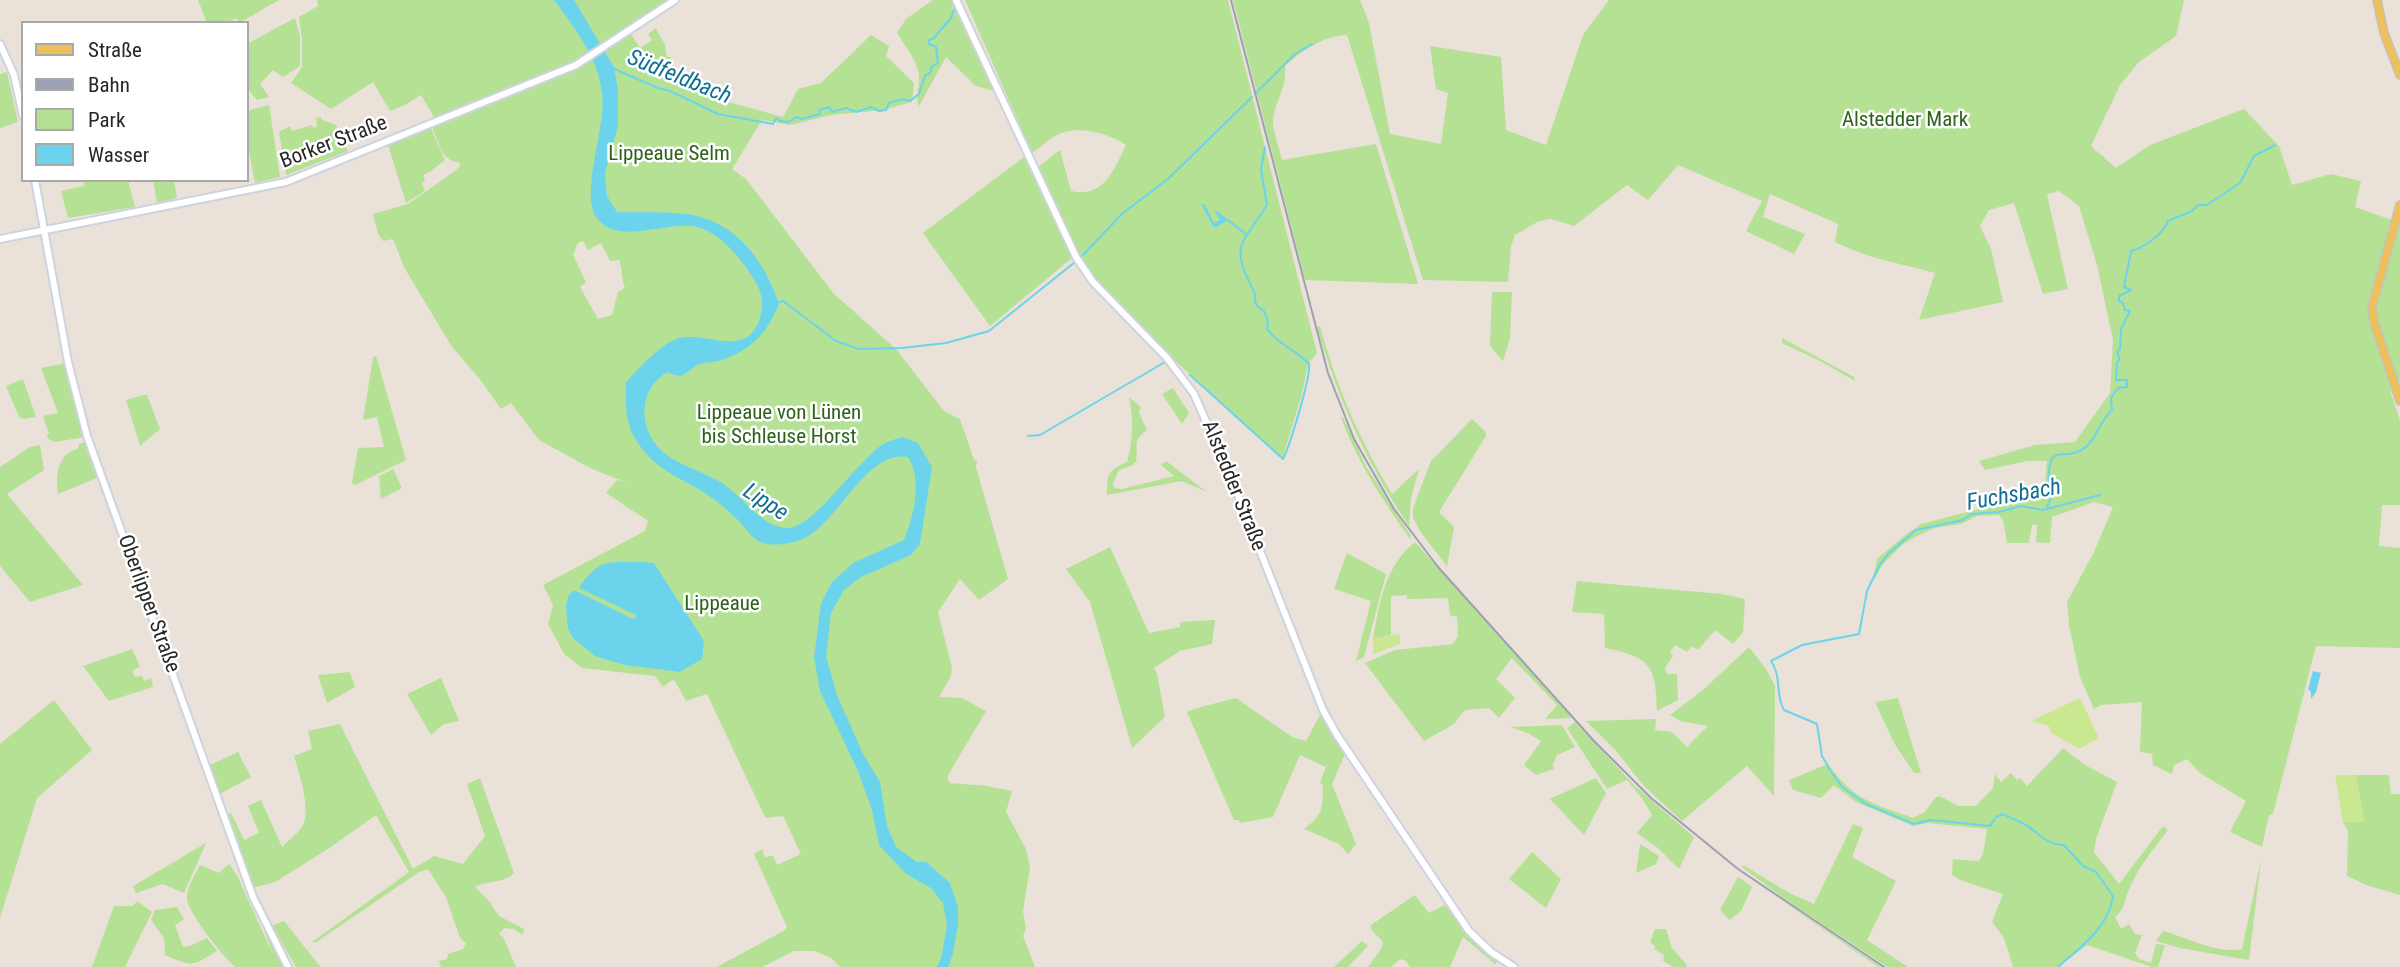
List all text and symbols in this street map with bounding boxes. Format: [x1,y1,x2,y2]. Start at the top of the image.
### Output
legend [21,21,248,182]
text: Straße [88,38,142,62]
water label: Südfeldbach [623,45,735,111]
text: Bahn [88,73,130,97]
text: Park [88,108,125,132]
park label: Alstedder Mark [1842,108,1968,134]
street label: Borker Straße [277,111,391,175]
park label: Lippeaue Selm [608,142,730,168]
text: Wasser [88,143,149,167]
park label: Lippeaue von Lünen bis Schleuse Horst [697,401,861,451]
street label: Alstedder Straße [1195,417,1271,555]
water label: Fuchsbach [1965,474,2063,518]
water label: Lippe [737,478,793,528]
street label: Oberlipper Straße [111,532,185,676]
park label: Lippeaue [684,592,760,618]

